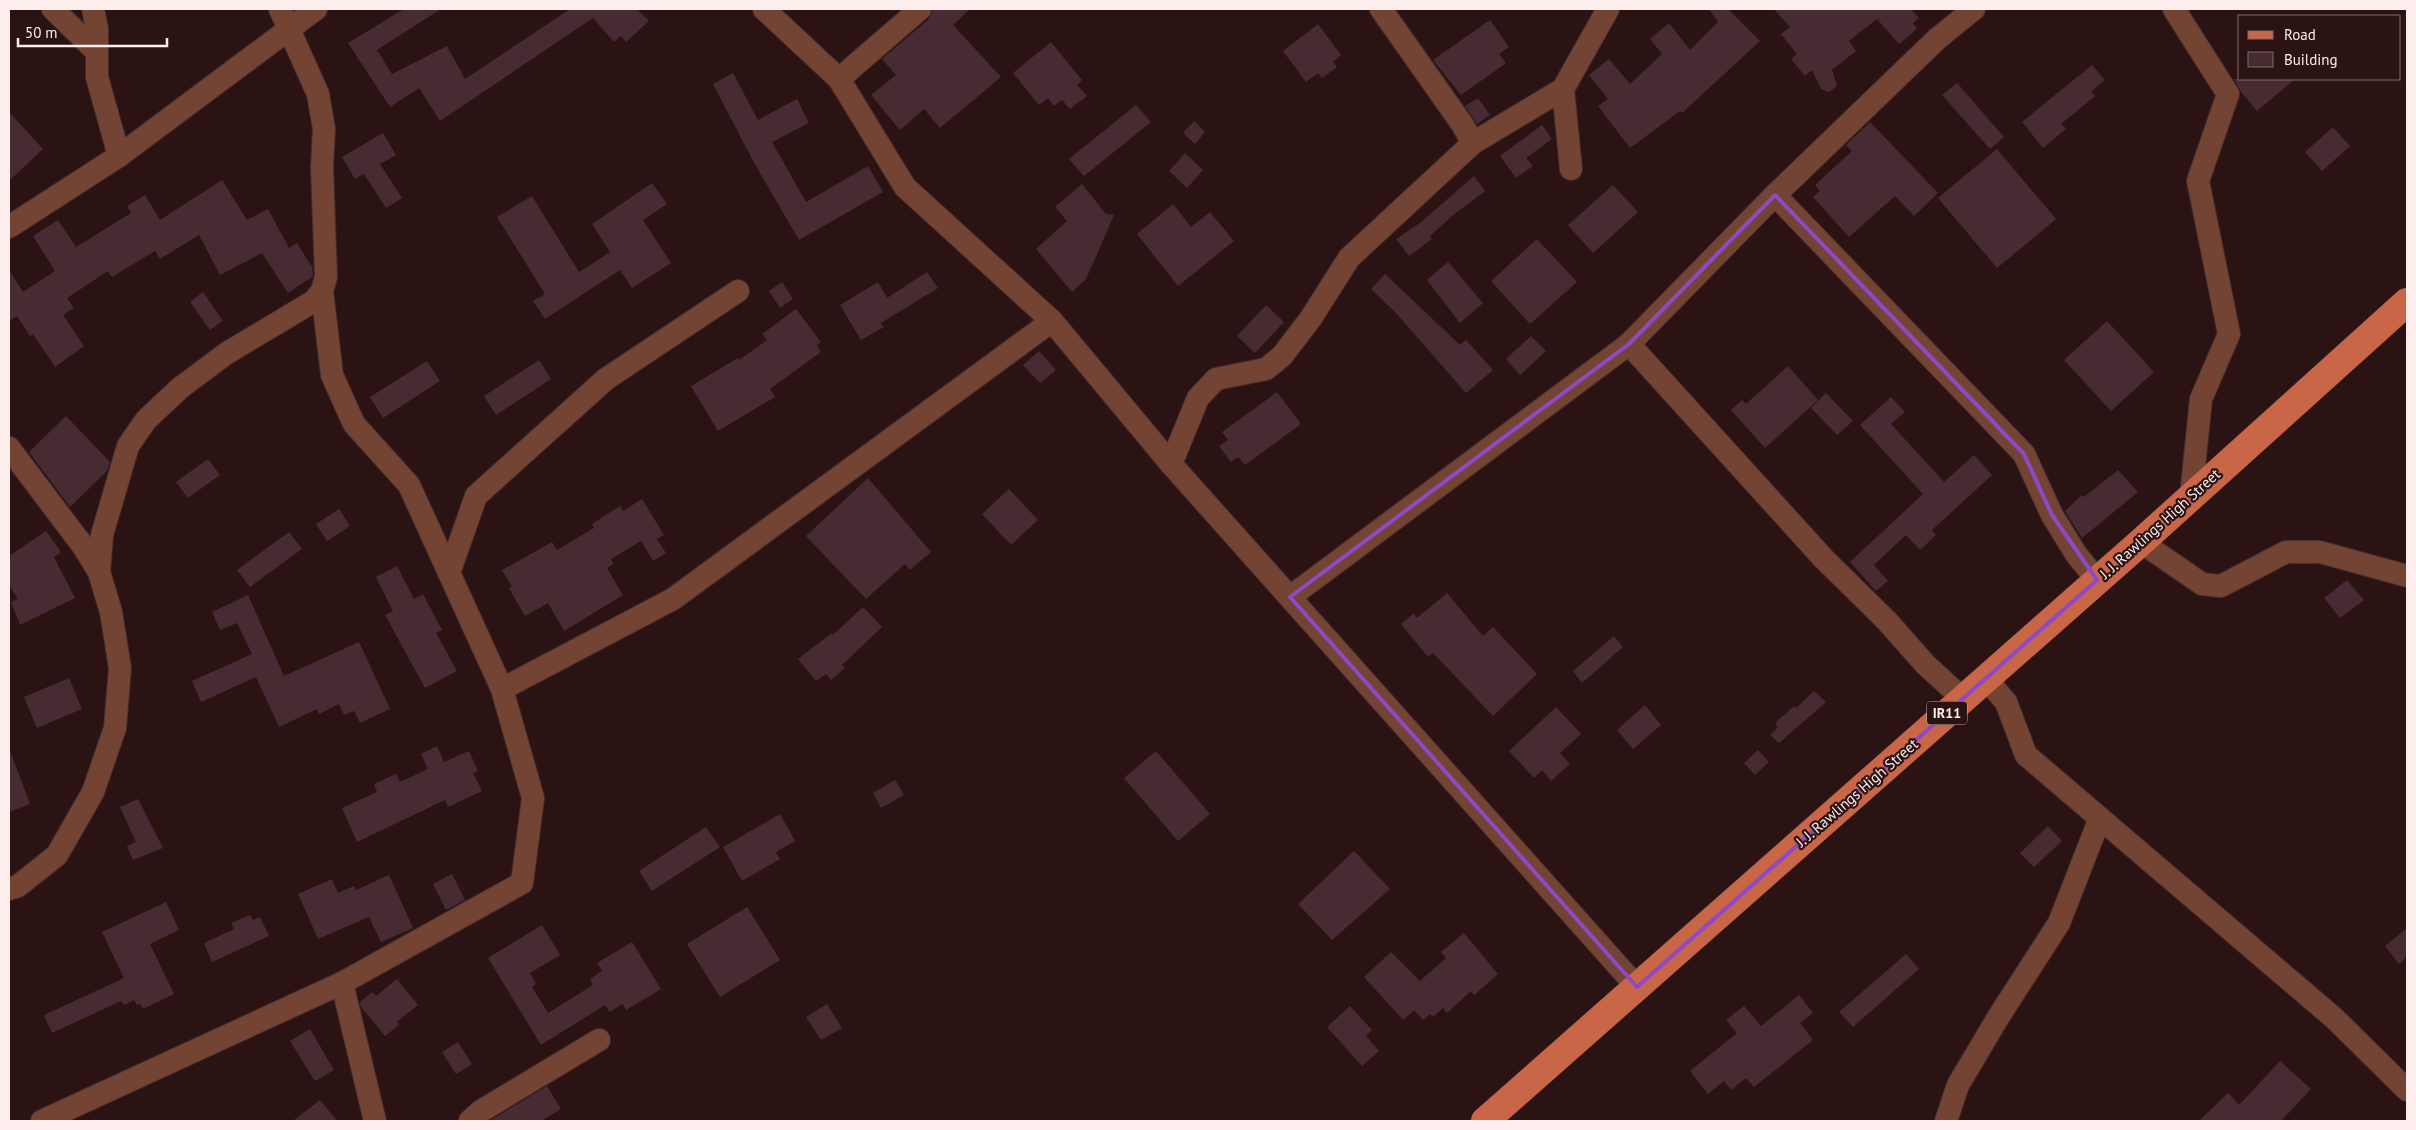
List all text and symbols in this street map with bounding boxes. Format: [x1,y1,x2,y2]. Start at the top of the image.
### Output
scale bar [18,15,166,47]
legend [2238,15,2401,80]
text: 50 m [25,23,58,42]
text: Road [2284,25,2316,44]
text: Building [2284,50,2338,69]
street label: J. J. Rawlings High Street [2095,464,2224,583]
road number: IR11 [1927,701,1967,724]
street label: J. J. Rawlings High Street [1791,734,1922,852]

